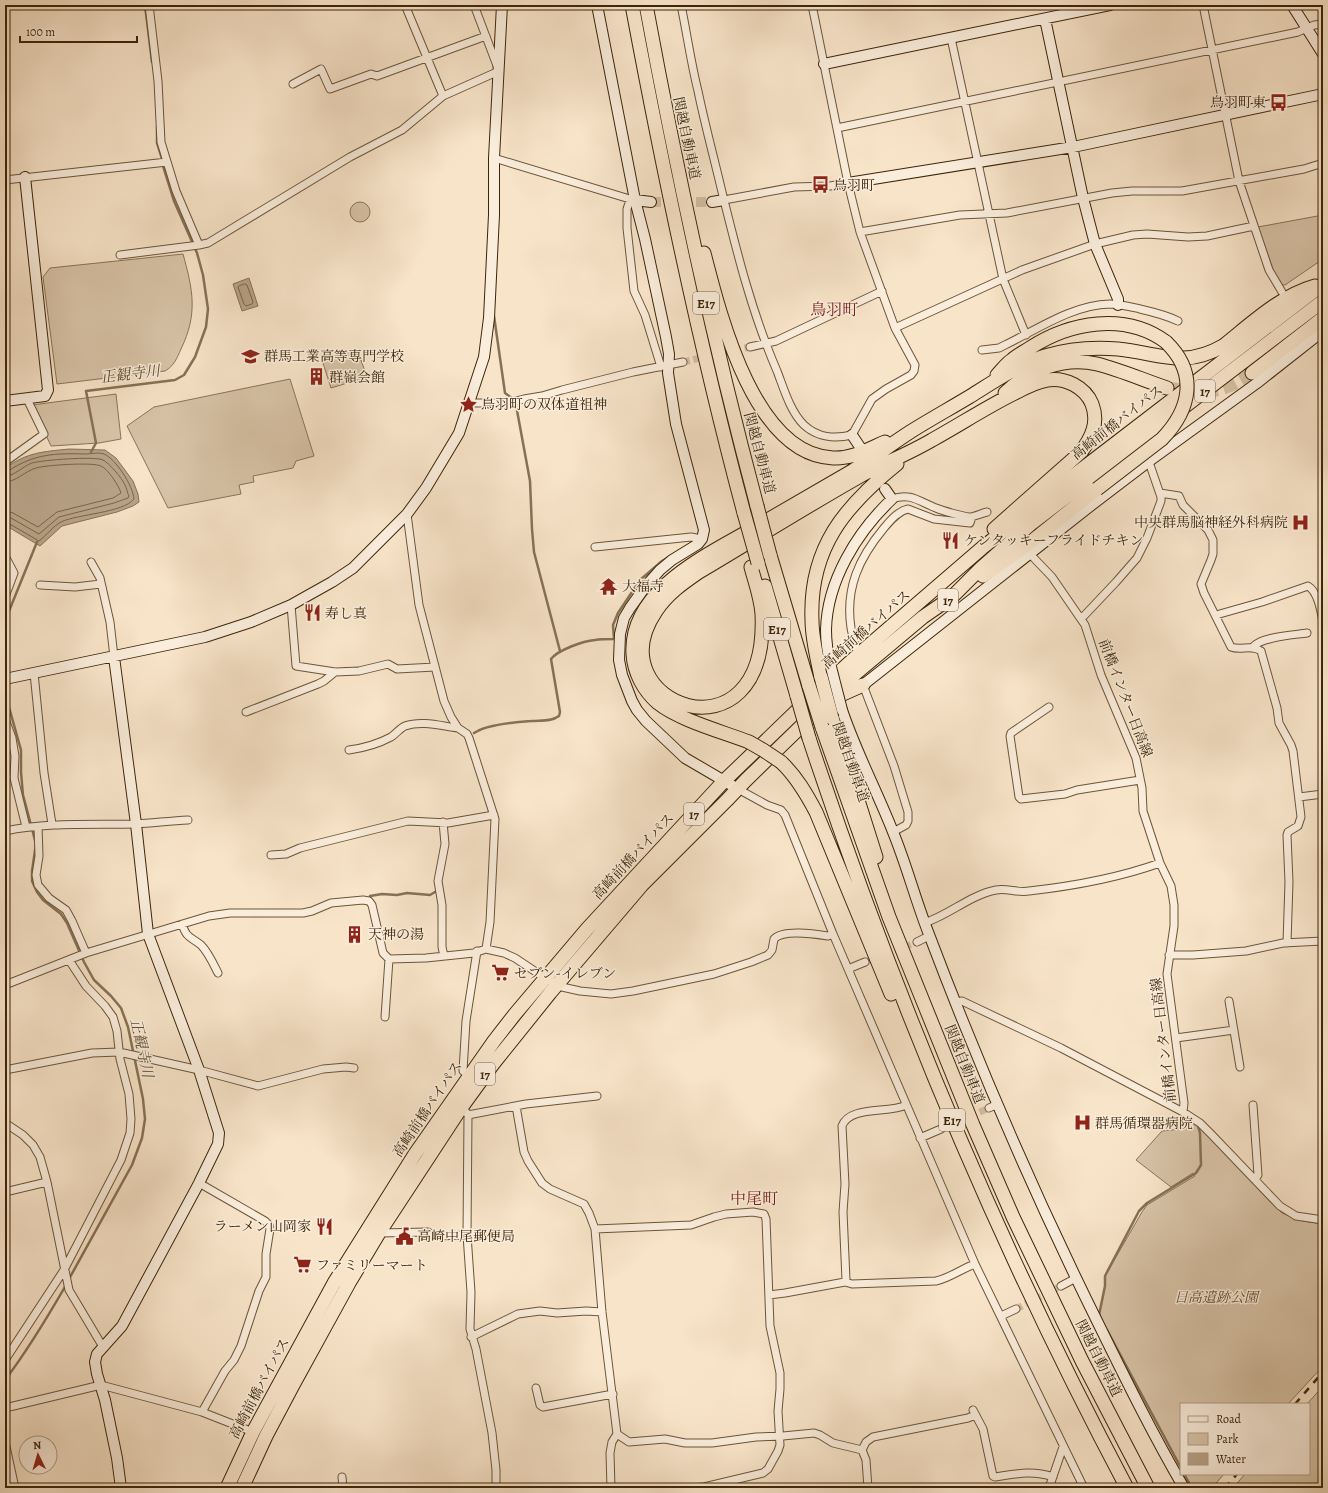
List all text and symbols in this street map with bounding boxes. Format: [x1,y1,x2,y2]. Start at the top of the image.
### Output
scale bar [20,18,137,44]
text: 100 m [26,24,55,40]
bus stop icon: 鳥羽町東 [1269,92,1289,112]
place label: 鳥羽町東 [1210,93,1266,112]
street label: 関越自動車道 [668,95,705,181]
bus stop icon: 鳥羽町 [810,175,830,195]
place label: 鳥羽町 [833,176,875,195]
road number: E17 [693,292,719,314]
district label: 鳥羽町 [810,299,858,321]
school or university icon: 群馬工業高等専門学校 [241,346,261,366]
place label: 群馬工業高等専門学校 [264,347,404,366]
water label: 正観寺川 [99,360,163,388]
building icon: 群嶺会館 [306,367,326,387]
place label: 群嶺会館 [329,368,385,387]
road number: 17 [1195,380,1215,402]
street label: 高崎前橋バイパス [1067,381,1167,464]
place icon: 鳥羽町の双体道祖神 [458,394,478,414]
place label: 鳥羽町の双体道祖神 [481,395,607,414]
street label: 関越自動車道 [739,410,780,496]
hospital icon: 中央群馬脳神経外科病院 [1291,512,1311,532]
place label: 中央群馬脳神経外科病院 [1134,513,1288,532]
restaurant icon: ケンタッキーフライドチキン [941,530,961,550]
place label: ケンタッキーフライドチキン [964,531,1143,550]
temple icon: 大福寺 [599,576,619,596]
place label: 大福寺 [622,577,664,596]
street label: 高崎前橋バイパス [818,586,915,673]
road number: 17 [938,589,958,611]
restaurant icon: 寿し真 [302,603,322,623]
place label: 寿し真 [325,604,367,623]
road number: E17 [764,618,790,640]
street label: 前橋インター日高線 [1094,636,1157,760]
street label: 関越自動車道 [828,719,873,805]
road number: 17 [684,803,704,825]
street label: 高崎前橋バイパス [588,809,678,904]
building icon: 天神の湯 [345,924,365,944]
place label: 天神の湯 [368,925,424,944]
supermarket icon: セブン-イレブン [491,963,511,983]
place label: セブン-イレブン [514,964,616,983]
street label: 前橋インター日高線 [1146,977,1181,1103]
water label: 正観寺川 [126,1017,158,1081]
street label: 関越自動車道 [940,1022,989,1107]
street label: 高崎前橋バイパス [388,1058,467,1161]
road number: 17 [475,1063,495,1085]
road number: E17 [939,1109,965,1131]
hospital icon: 群馬循環器病院 [1072,1113,1092,1133]
place label: 群馬循環器病院 [1095,1114,1193,1133]
district label: 中尾町 [730,1188,778,1210]
restaurant icon: ラーメン山岡家 [314,1216,334,1236]
place label: ラーメン山岡家 [214,1217,311,1236]
public building icon: 高崎中尾郵便局 [394,1226,414,1246]
place label: 高崎中尾郵便局 [417,1227,515,1246]
supermarket icon: ファミリーマート [293,1255,313,1275]
place label: ファミリーマート [316,1256,428,1275]
park label: 日高遺跡公園 [1174,1288,1260,1307]
street label: 関越自動車道 [1071,1316,1126,1400]
street label: 高崎前橋バイパス [225,1334,294,1442]
legend [1180,1403,1310,1475]
text: Road [1216,1411,1242,1427]
text: Park [1216,1431,1239,1447]
north arrow [18,1435,58,1475]
text: N [33,1438,42,1453]
text: Water [1215,1451,1246,1467]

